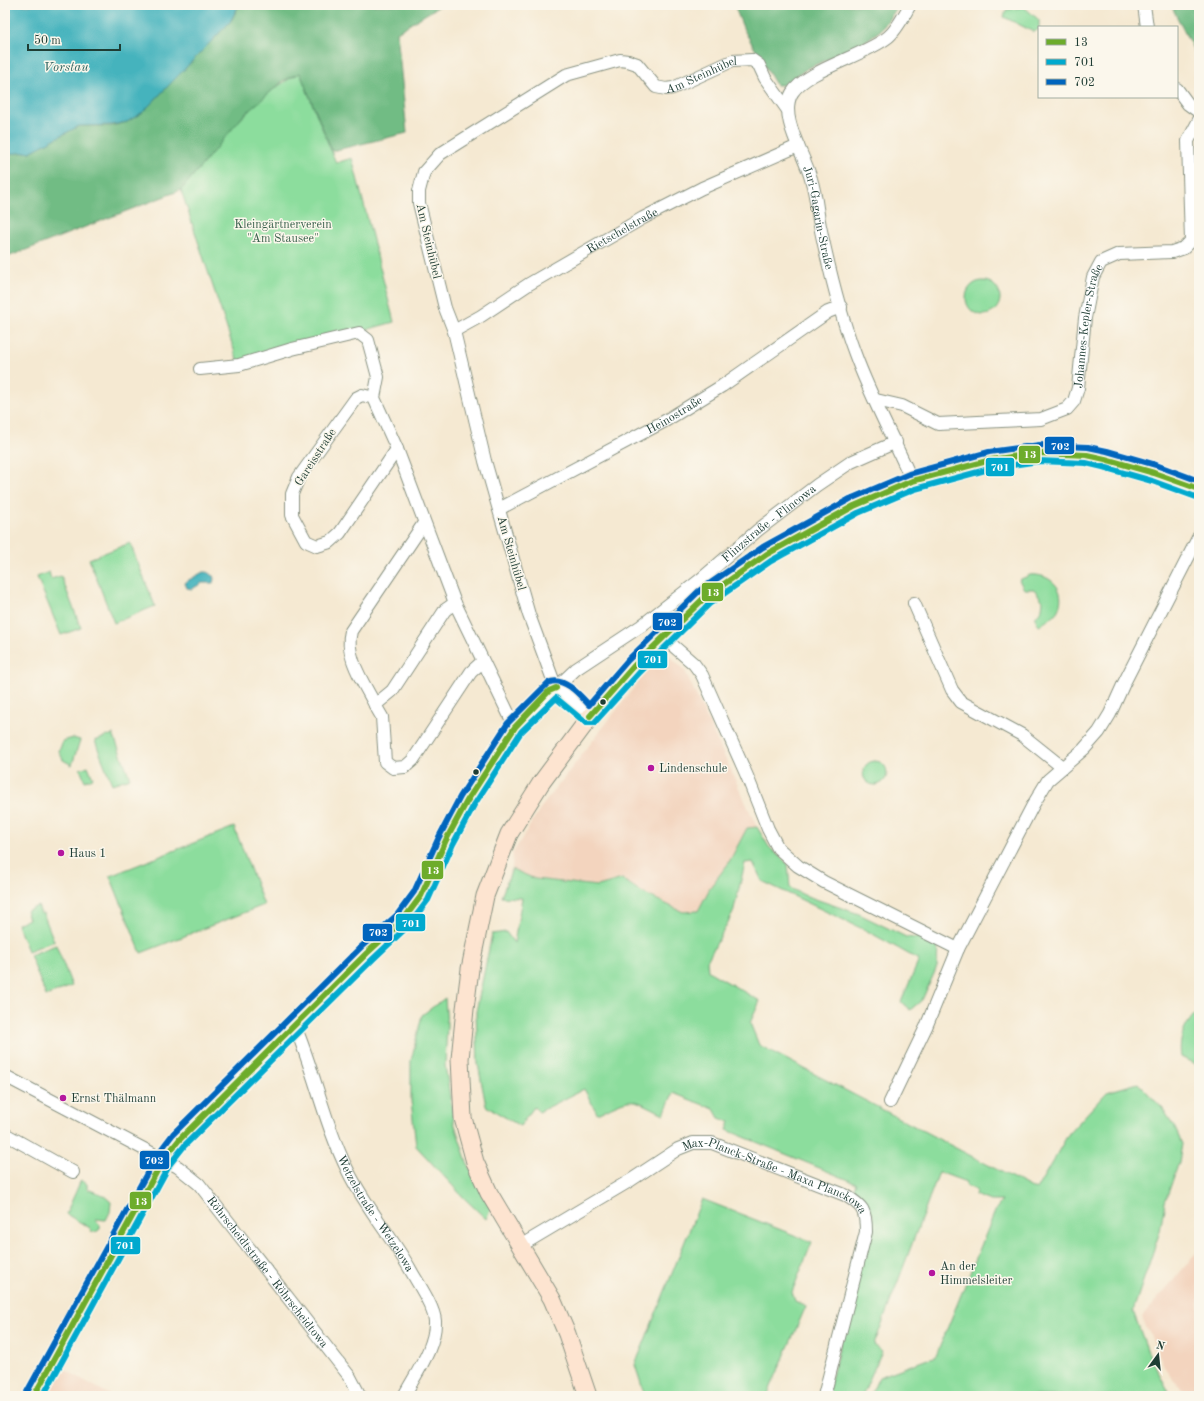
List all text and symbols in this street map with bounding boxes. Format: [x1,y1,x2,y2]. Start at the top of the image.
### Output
scale bar [28,26,120,52]
legend [1038,26,1178,98]
text: 50 m [34,34,61,47]
text: 13 [1074,37,1088,49]
street label: Am Steinhübel [665,56,737,96]
text: 701 [1074,57,1095,69]
water label: Vorstau [43,61,89,74]
text: 702 [1074,77,1095,89]
street label: Juri-Gagarin-Straße [800,164,835,271]
street label: Am Steinhübel [414,202,443,280]
street label: Rietschelstraße [585,206,660,256]
park label: Kleingärtnerverein "Am Stausee" [234,219,332,245]
street label: Johannes-Kepler-Straße [1073,262,1106,389]
street label: Heinostraße [645,394,705,437]
street label: Gareisstraße [293,426,339,488]
line badge: 702 [1044,436,1075,455]
text: 702 [1050,442,1070,453]
line badge: 13 [1018,445,1041,464]
text: 13 [1024,450,1036,461]
line badge: 701 [985,457,1015,477]
text: 701 [990,463,1010,474]
street label: Flinzstraße - Flincowa [720,483,819,565]
street label: Am Steinhübel [495,515,527,592]
line badge: 13 [701,582,724,602]
text: 13 [707,588,719,599]
line badge: 702 [652,612,683,631]
text: 702 [657,618,677,629]
line badge: 701 [637,650,668,669]
text: 701 [643,655,663,666]
unlabelled marker [598,697,608,707]
marker: Lindenschule [646,763,656,773]
place label: Lindenschule [659,763,728,775]
unlabelled marker [471,767,481,777]
marker: Haus 1 [56,848,66,858]
place label: Haus 1 [69,848,106,860]
line badge: 13 [421,860,444,880]
text: 13 [427,866,439,877]
line badge: 701 [395,913,426,932]
text: 701 [401,919,421,930]
line badge: 702 [362,923,393,942]
text: 702 [368,928,388,939]
marker: Ernst Thälmann [58,1093,68,1103]
place label: Ernst Thälmann [71,1093,157,1105]
street label: Max-Planck-Straße - Maxa Planckowa [681,1137,868,1216]
line badge: 702 [139,1150,170,1170]
street label: Wetzelstraße - Wetzelowa [334,1154,415,1274]
text: 702 [144,1156,164,1167]
line badge: 13 [129,1191,152,1210]
street label: Röhrscheidtstraße - Röhrscheidtowa [204,1195,330,1350]
text: 13 [135,1197,147,1208]
line badge: 701 [110,1236,141,1255]
text: 701 [115,1241,135,1252]
place label: An der Himmelsleiter [940,1261,1012,1287]
marker: An der Himmelsleiter [927,1268,937,1278]
north arrow [1138,1335,1178,1375]
text: N [1155,1340,1166,1353]

